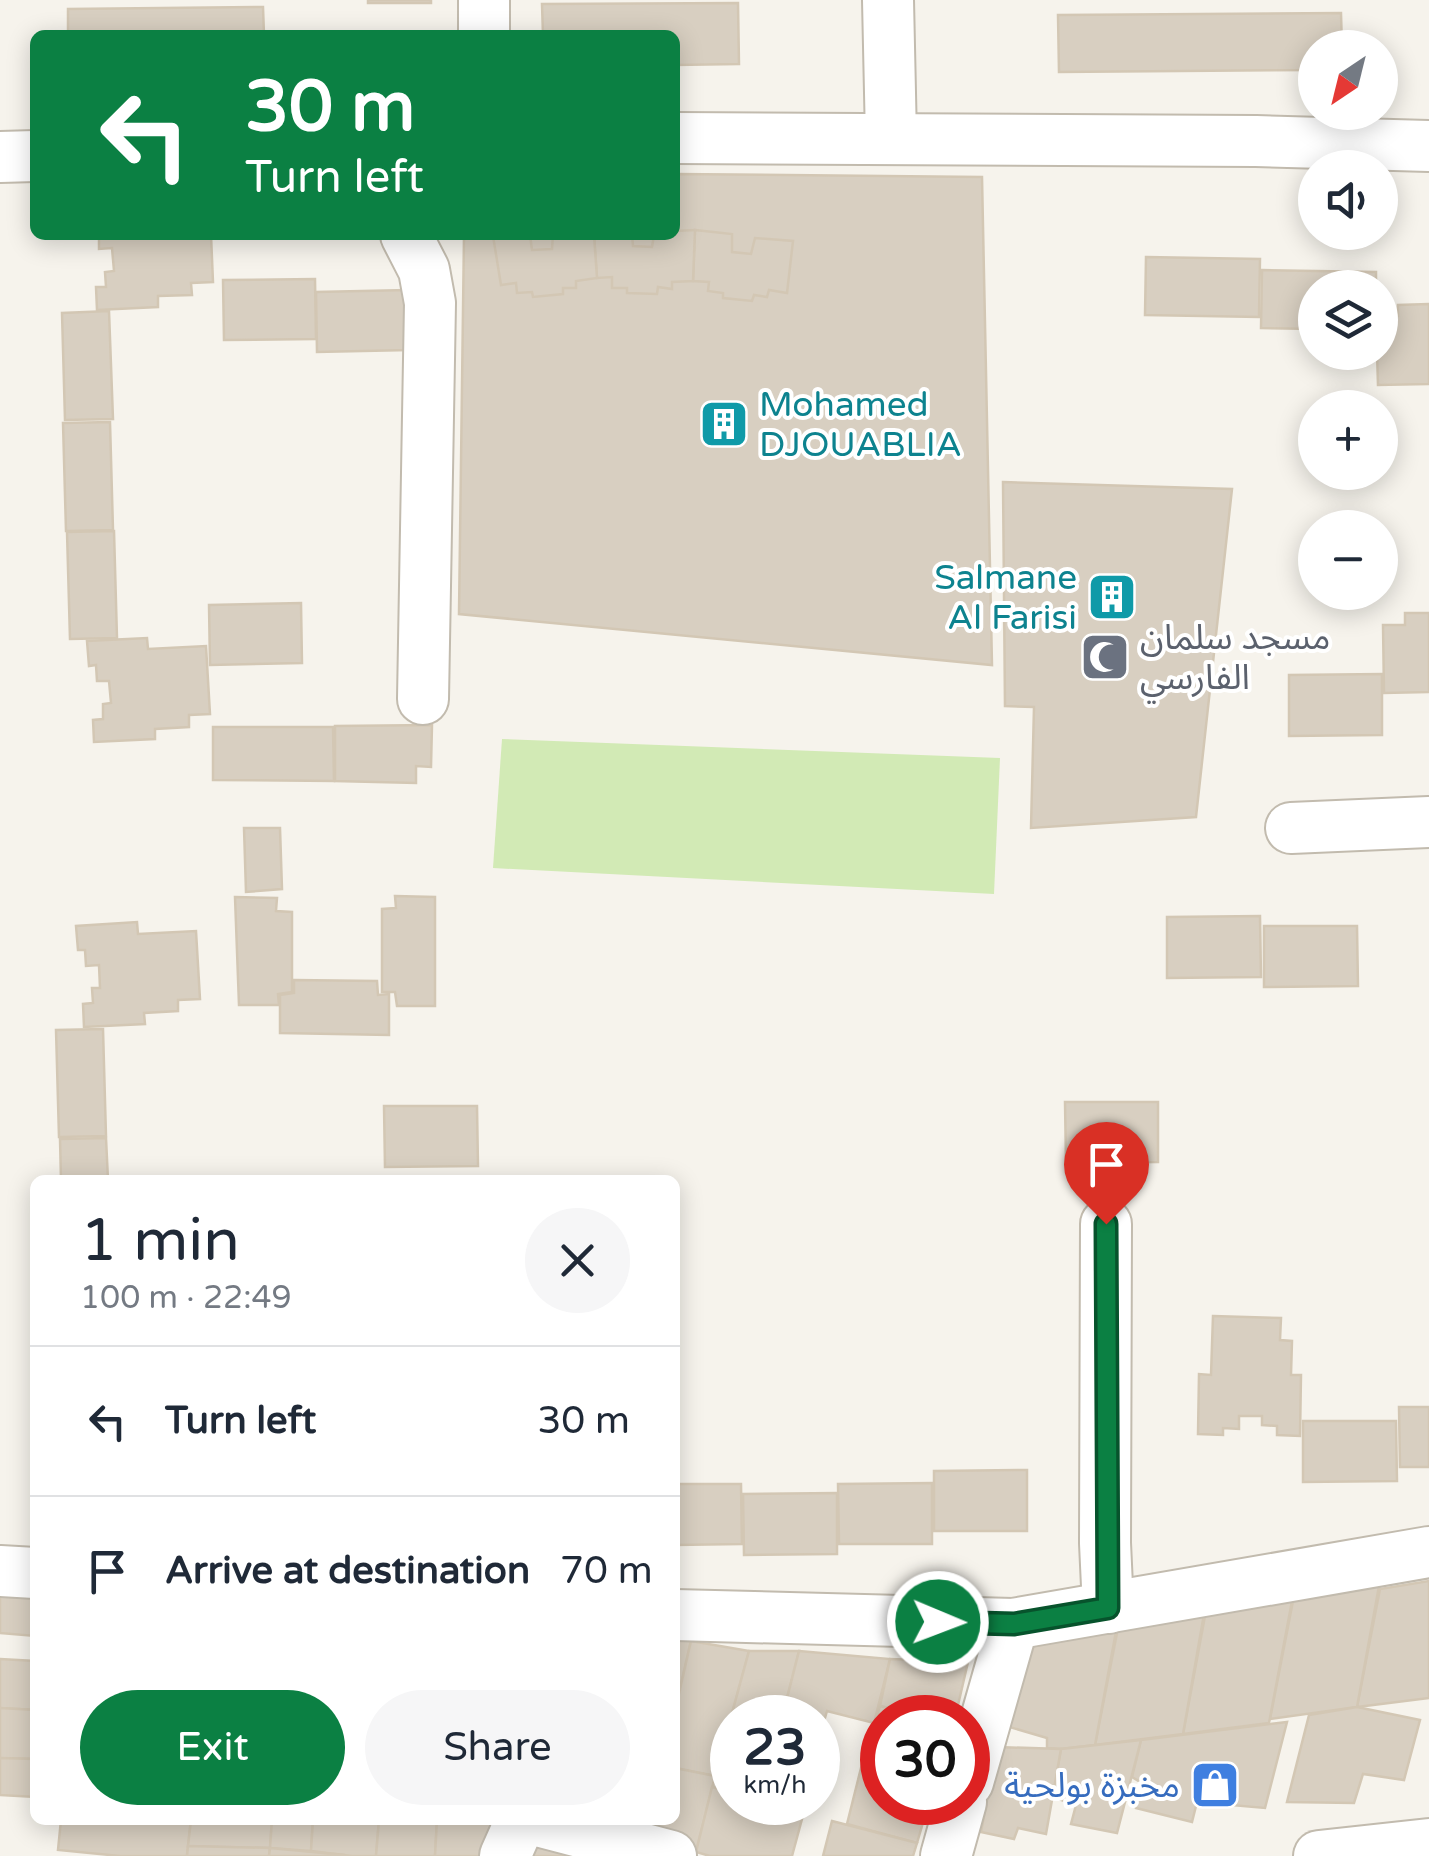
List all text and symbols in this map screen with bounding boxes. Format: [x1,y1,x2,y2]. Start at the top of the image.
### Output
north arrow [1298,30,1398,130]
map controls [1298,30,1398,610]
text: 30 m [245,66,415,150]
icon: left [80,70,210,200]
button: sound [1298,150,1398,250]
text: Turn left [245,151,424,205]
button: layers [1298,270,1398,370]
place label: Mohamed DJOUABLIA [759,384,962,466]
button: + [1298,390,1398,490]
building icon: Mohamed DJOUABLIA [698,398,750,450]
button: − [1298,510,1398,610]
place label: Salmane Al Farisi [934,557,1077,639]
building icon: Salmane Al Farisi [1086,571,1138,623]
place label: مسجد سلمان الفارسي [1140,617,1330,704]
mosque icon: مسجد سلمان الفارسي [1079,631,1131,683]
pin [1064,1122,1149,1225]
icon: arrive [1079,1137,1134,1192]
text: 1 min [80,1205,240,1277]
button: close [525,1208,630,1313]
text: 100 m · 22:49 [80,1279,292,1317]
icon: left [80,1394,135,1449]
text: Turn left [165,1398,316,1444]
text: 30 m [538,1398,630,1444]
icon: arrive [80,1544,135,1599]
text: Arrive at destination [165,1548,530,1594]
text: 70 m [560,1548,653,1594]
position arrow [886,1570,990,1674]
button: Exit [80,1690,345,1805]
button: Share [365,1690,630,1805]
speed limit sign: 30 [860,1695,990,1825]
text: 23 [744,1718,806,1778]
shop icon: مخبزة بولحية [1189,1759,1241,1811]
place label: مخبزة بولحية [1004,1765,1180,1807]
text: km/h [744,1770,806,1800]

